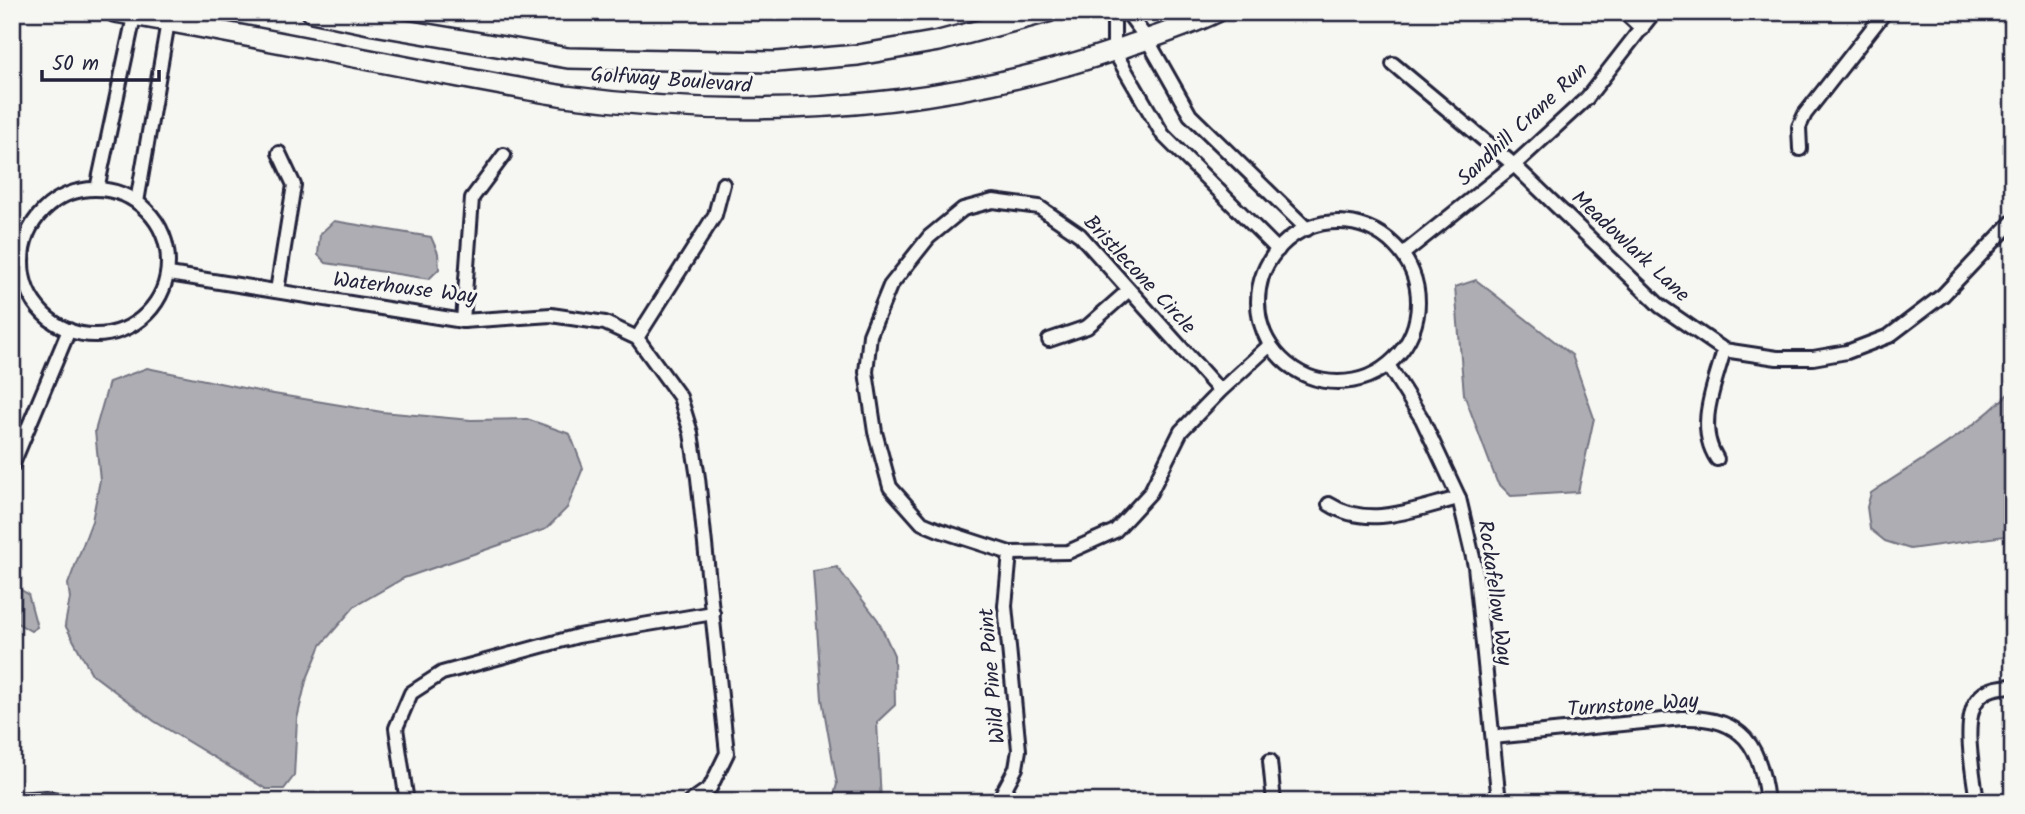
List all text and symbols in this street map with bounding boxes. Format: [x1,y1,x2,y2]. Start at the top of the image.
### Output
scale bar [42,38,159,82]
text: 50 m [52,48,99,81]
street label: Sandhill Crane Run [1450,55,1596,195]
street label: Golfway Boulevard [589,59,753,103]
street label: Meadowlark Lane [1563,183,1697,311]
street label: Bristlecone Circle [1075,208,1204,343]
street label: Waterhouse Way [331,264,479,314]
street label: Rockafellow Way [1467,518,1521,668]
street label: Wild Pine Point [971,606,1015,745]
street label: Turnstone Way [1566,685,1700,727]

